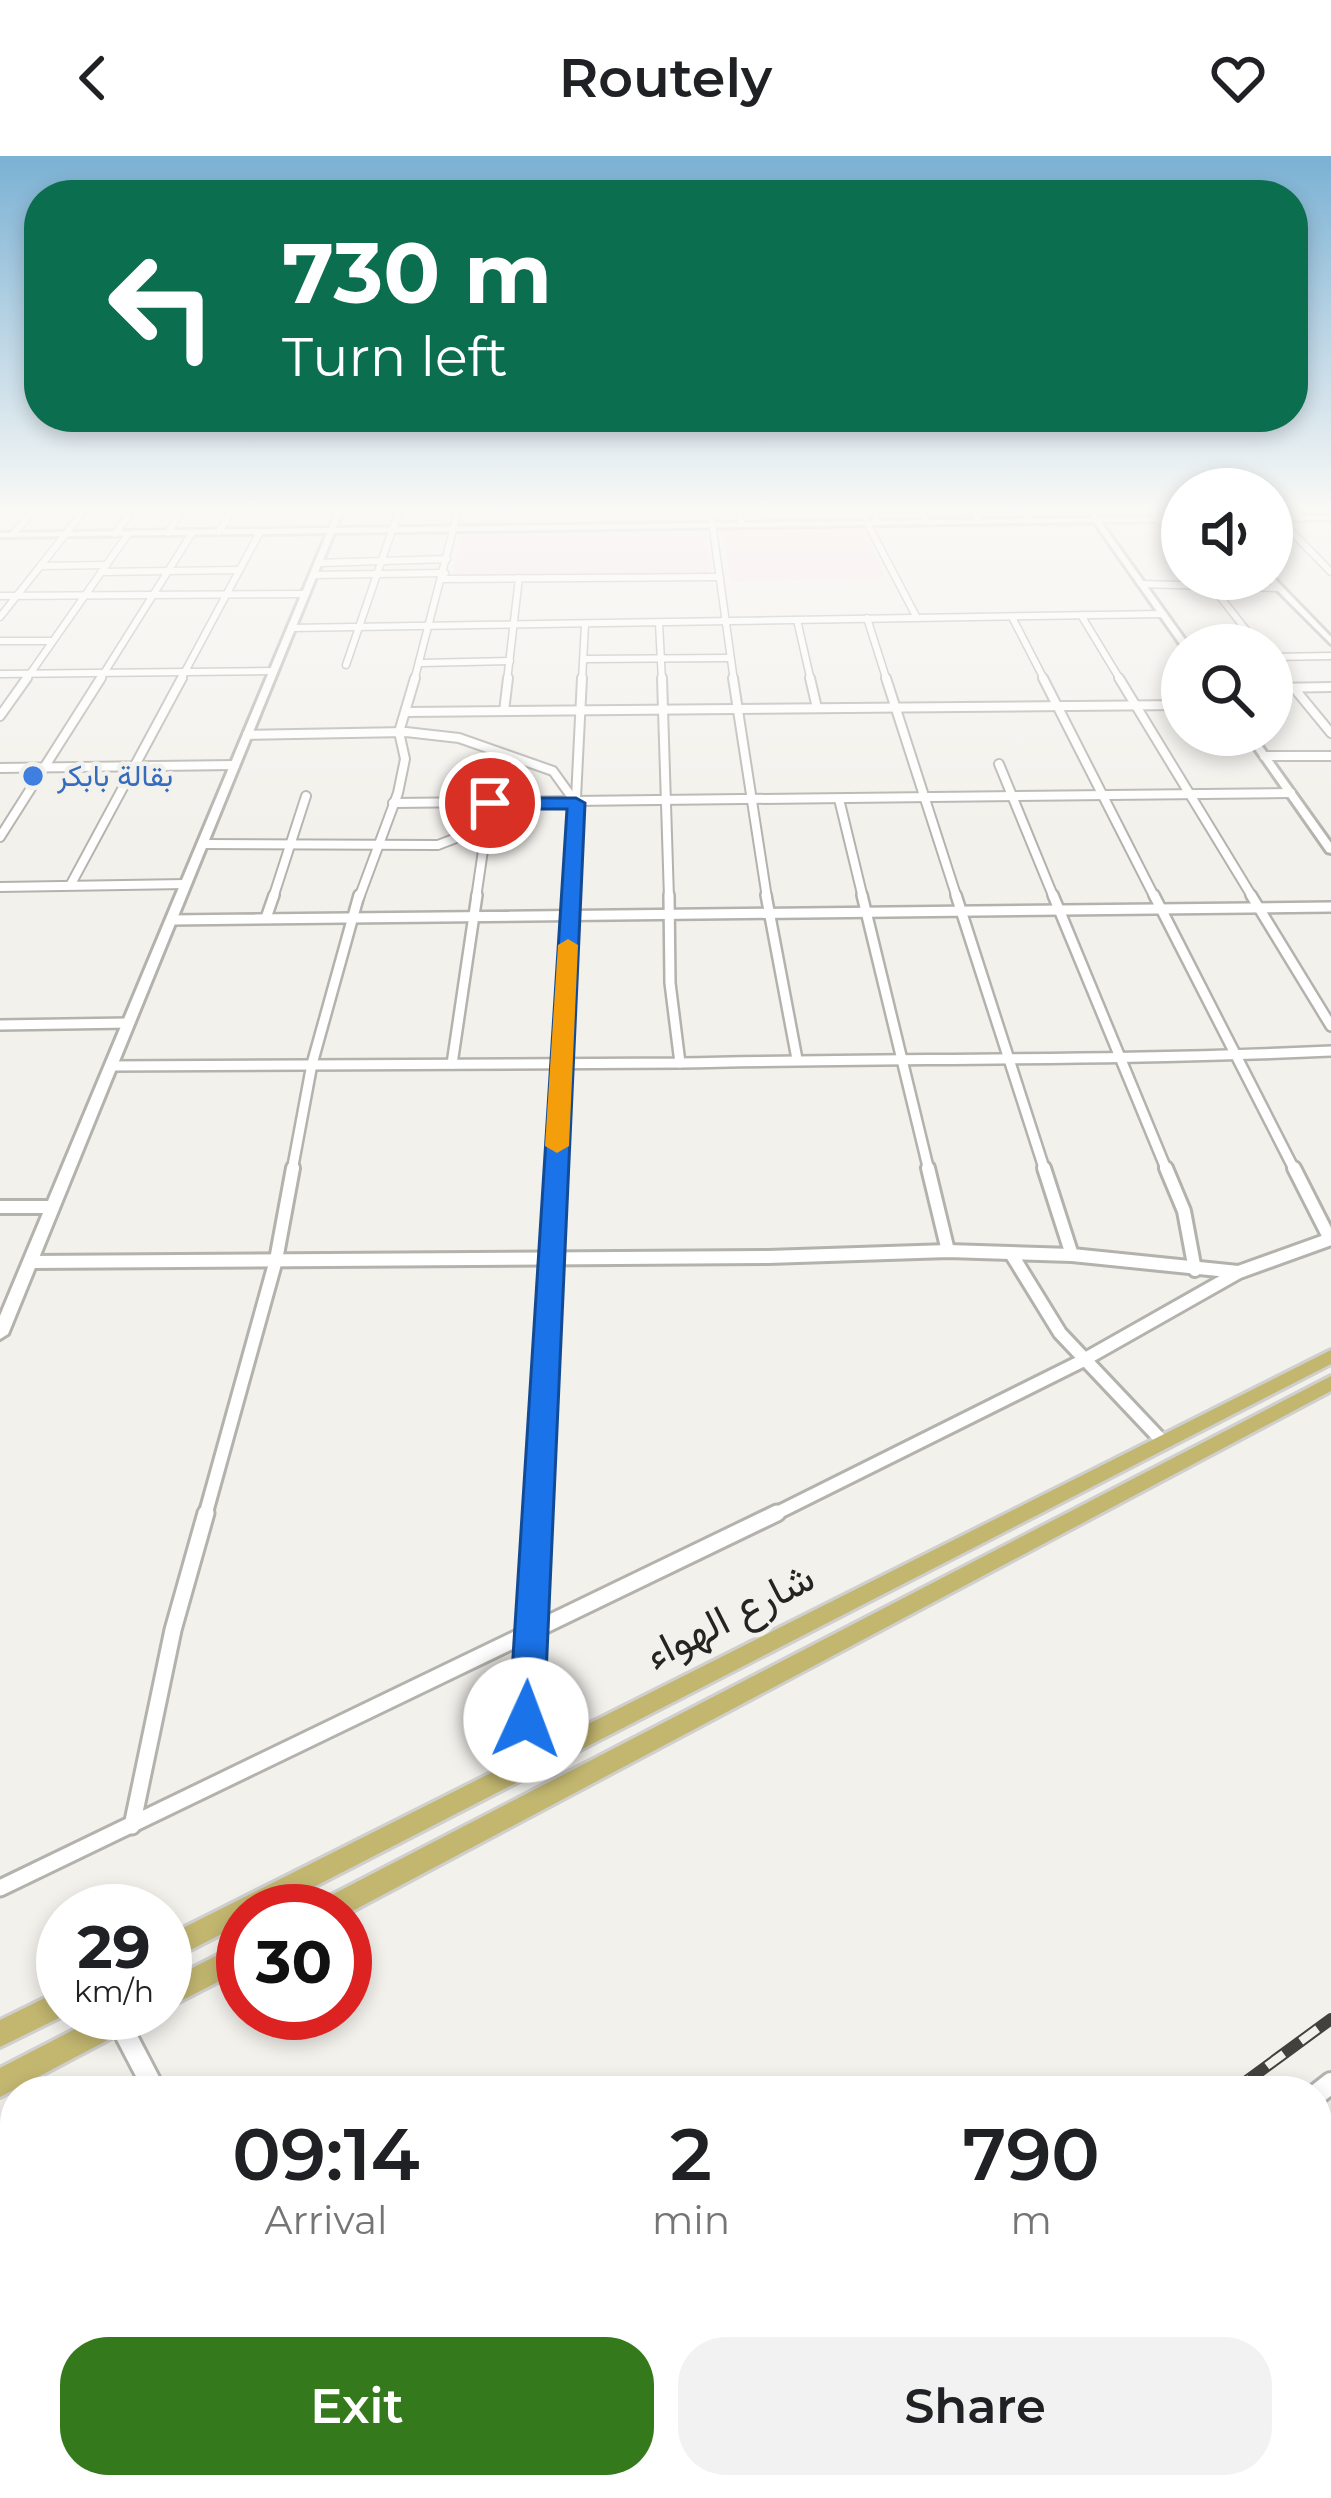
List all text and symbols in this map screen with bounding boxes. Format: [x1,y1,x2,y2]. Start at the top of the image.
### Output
icon: back [60,45,126,111]
text: Routely [559,45,772,111]
icon: heart [1205,45,1271,111]
text: 730 m [282,222,552,324]
icon: left [84,228,240,384]
text: Turn left [282,324,508,390]
map controls [1161,468,1293,756]
button: sound [1161,468,1293,600]
button: search [1161,624,1293,756]
pin [439,752,541,854]
place label: بقالة بابكر [56,757,173,794]
marker: بقالة بابكر [20,763,46,789]
icon: arrive [457,770,523,836]
street label: شارع الهواء [635,1550,824,1683]
position arrow [463,1657,589,1783]
speed limit sign: 30 [216,1884,372,2040]
text: 29 [77,1910,151,1983]
text: km/h [74,1973,154,2010]
text: 09:14 [232,2110,420,2198]
text: 2 [670,2110,712,2198]
text: 790 [962,2110,1100,2198]
text: Arrival [264,2196,387,2244]
text: min [652,2196,730,2244]
text: m [1010,2196,1052,2244]
button: Exit [60,2337,654,2475]
button: Share [678,2337,1272,2475]

